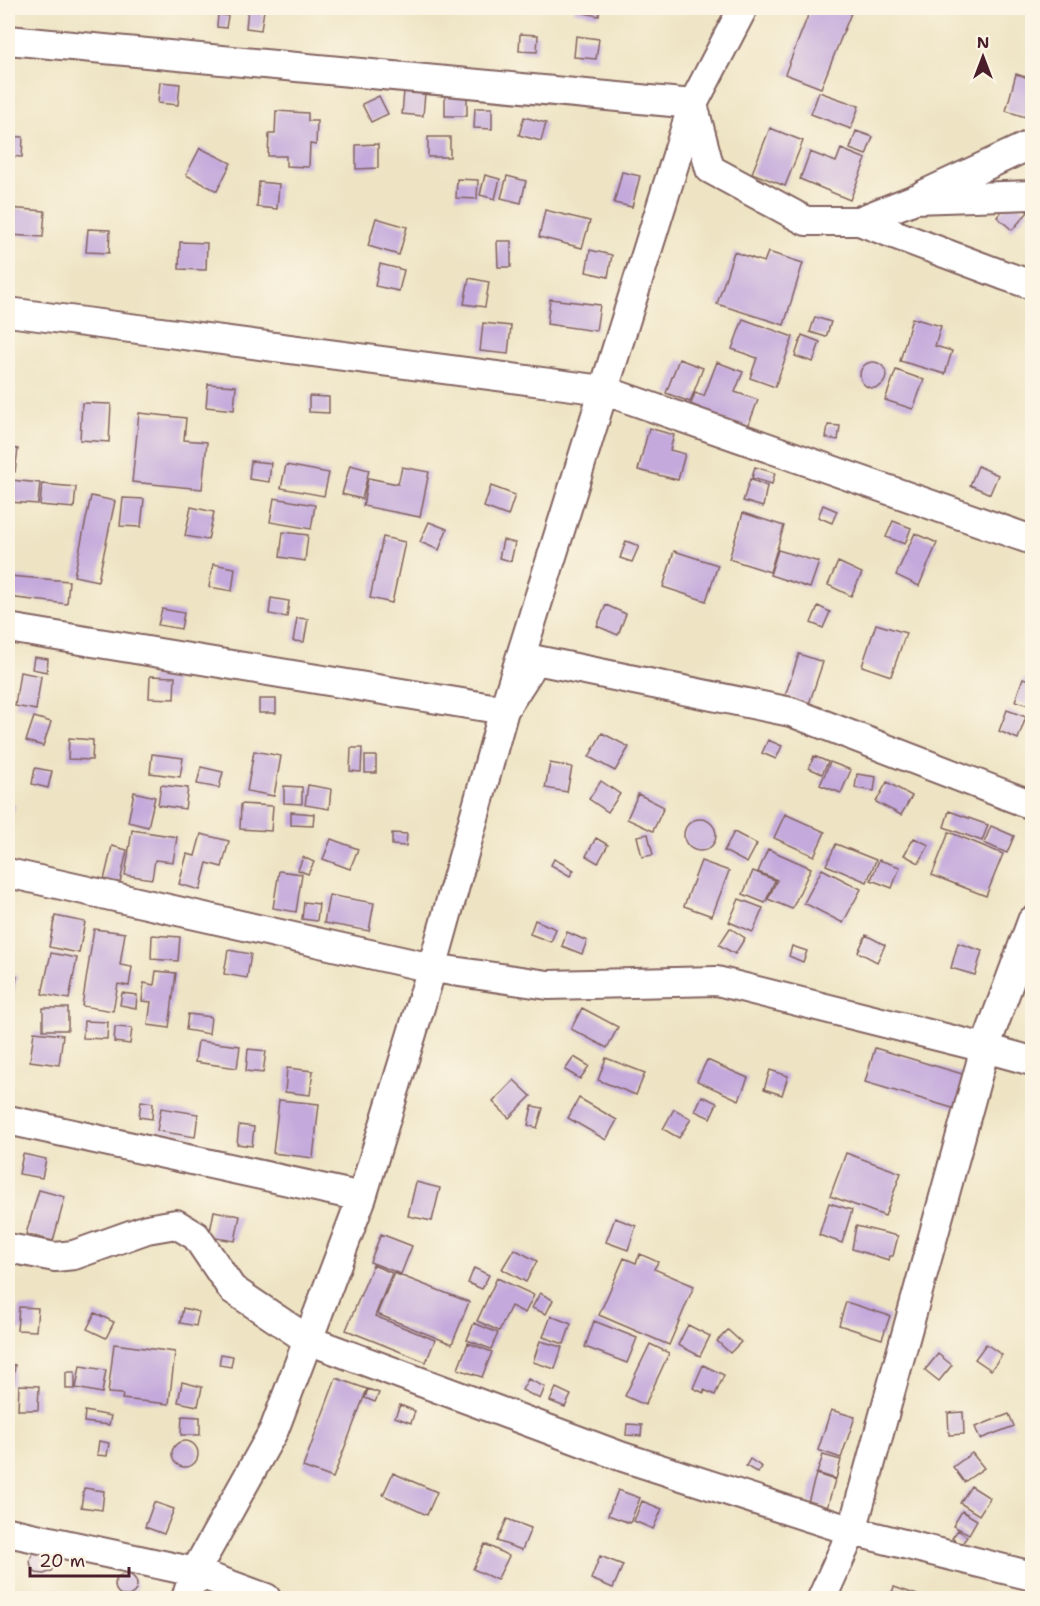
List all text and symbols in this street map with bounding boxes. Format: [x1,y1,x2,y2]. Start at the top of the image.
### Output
north arrow [953,27,1013,87]
text: N [977,32,989,53]
scale bar [30,1540,129,1578]
text: 20 m [39,1549,85,1573]

